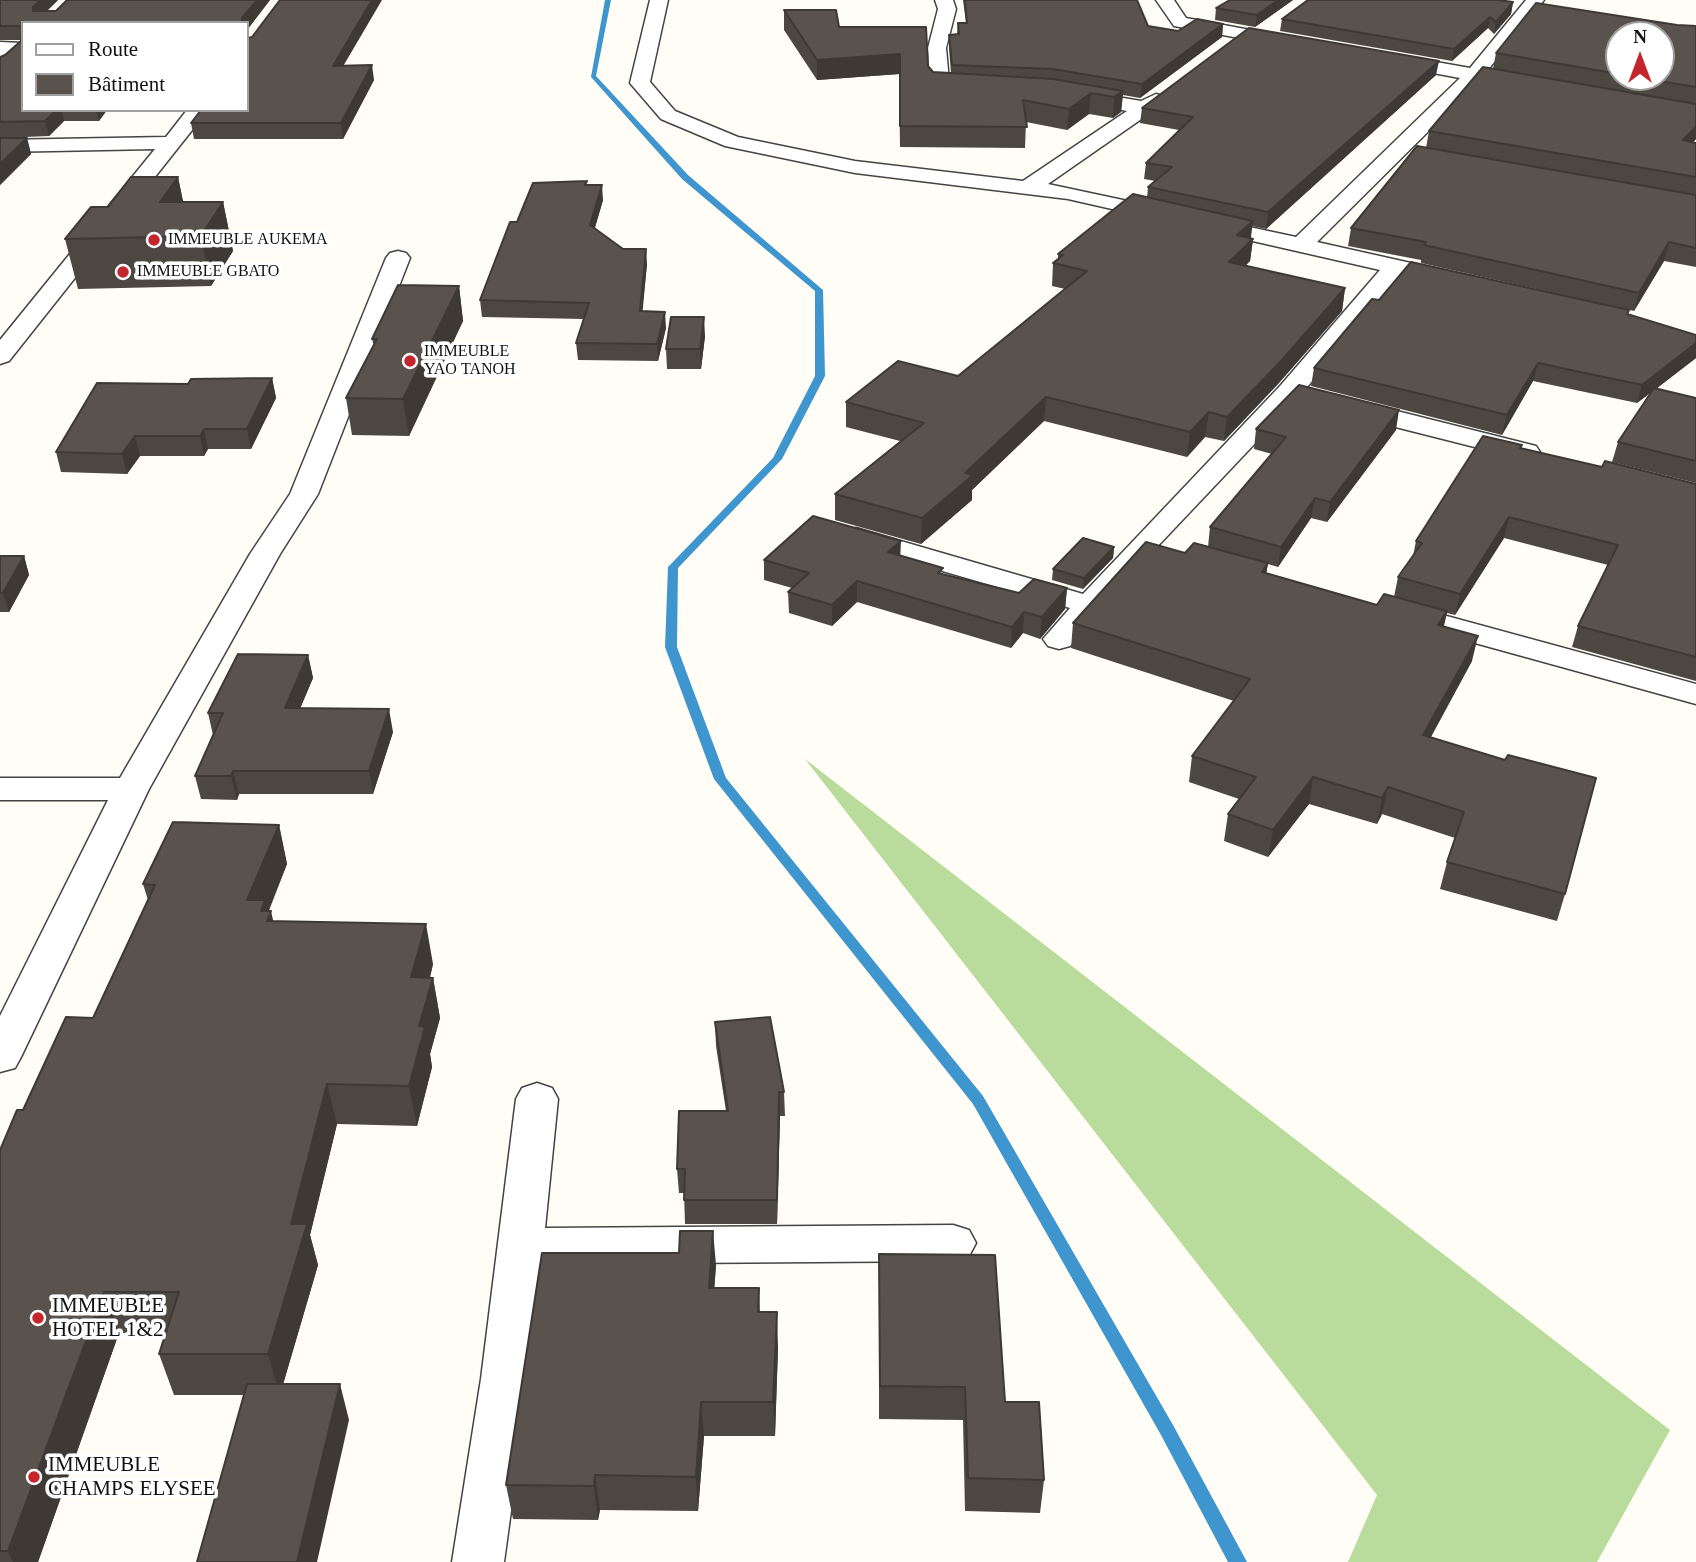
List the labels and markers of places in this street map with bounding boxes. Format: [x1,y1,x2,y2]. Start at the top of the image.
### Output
place label: IMMEUBLE AUKEMA [168,230,328,250]
marker: IMMEUBLE AUKEMA [146,232,162,248]
place label: IMMEUBLE GBATO [137,262,279,282]
marker: IMMEUBLE GBATO [115,264,131,280]
place label: IMMEUBLE YAO TANOH [424,342,516,380]
marker: IMMEUBLE YAO TANOH [402,353,418,369]
place label: IMMEUBLE HOTEL 1&2 [52,1293,164,1343]
marker: IMMEUBLE HOTEL 1&2 [30,1310,46,1326]
place label: IMMEUBLE CHAMPS ELYSEE [48,1452,216,1502]
marker: IMMEUBLE CHAMPS ELYSEE [26,1469,42,1485]

